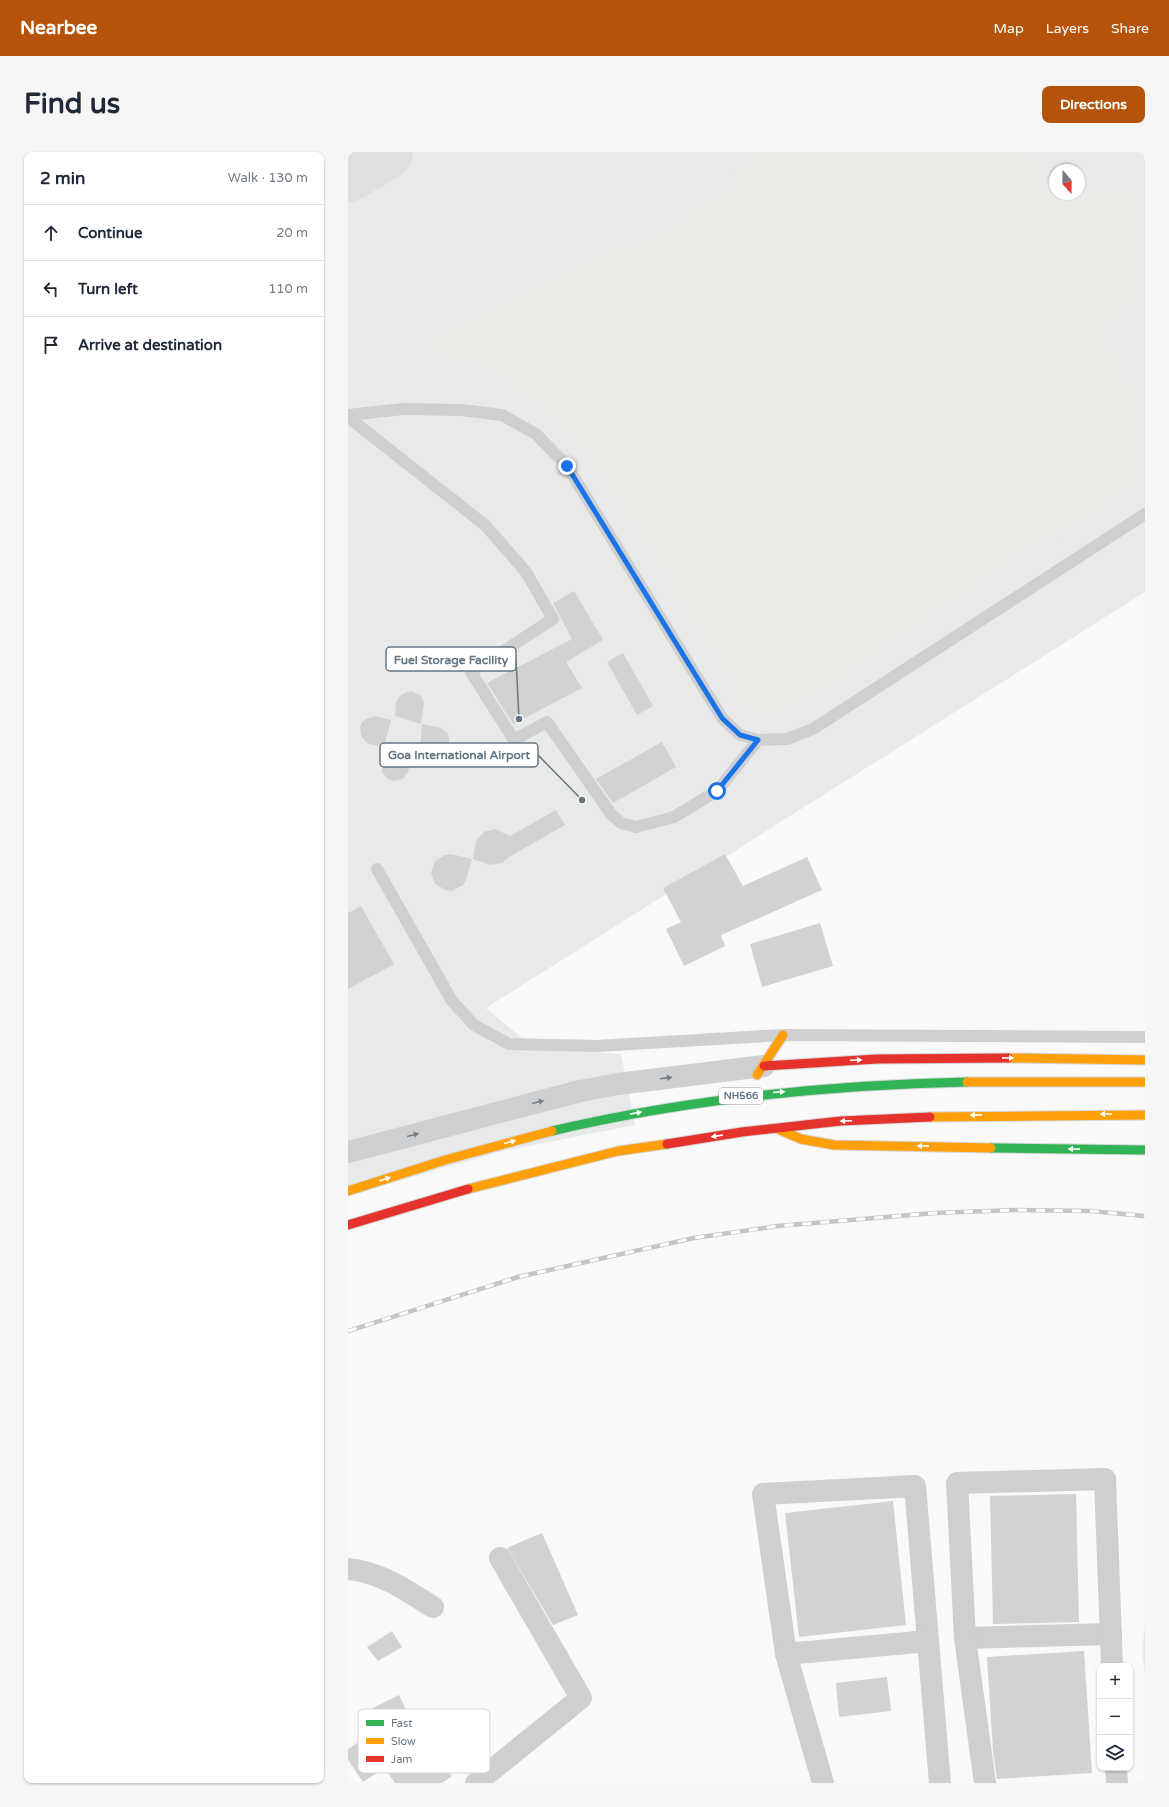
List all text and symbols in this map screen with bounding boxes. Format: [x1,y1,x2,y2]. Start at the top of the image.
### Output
text: Nearbee [20,17,97,39]
text: Map [994,20,1024,37]
text: Layers [1046,20,1089,37]
text: Share [1111,20,1149,37]
button: Directions [1042,86,1145,123]
text: Find us [24,87,120,121]
north arrow [1049,164,1085,200]
text: 2 min [40,168,85,189]
text: Walk · 130 m [228,170,308,186]
icon: ahead [40,222,62,244]
text: Continue [78,224,142,242]
text: 20 m [276,225,308,241]
icon: left [40,278,62,300]
text: Turn left [78,280,138,298]
text: 110 m [268,281,308,297]
icon: arrive [40,334,62,356]
text: Arrive at destination [78,336,222,354]
route end [558,457,576,475]
callout: Fuel Storage Facility [386,647,516,671]
text: Fuel Storage Facility [394,653,509,668]
callout: Goa International Airport [380,743,538,767]
text: Goa International Airport [388,748,530,763]
route start [708,782,726,800]
one-way arrow [1002,1054,1014,1061]
one-way arrow [850,1056,862,1063]
one-way arrow [660,1074,672,1081]
road number: NH566 [719,1088,763,1104]
one-way arrow [773,1089,785,1096]
one-way arrow [532,1098,545,1104]
one-way arrow [630,1110,643,1116]
one-way arrow [1099,1111,1112,1117]
one-way arrow [970,1112,982,1119]
one-way arrow [840,1117,852,1124]
one-way arrow [407,1132,419,1138]
one-way arrow [711,1133,723,1139]
one-way arrow [504,1139,516,1145]
one-way arrow [916,1143,929,1149]
one-way arrow [1068,1145,1080,1152]
one-way arrow [379,1175,391,1181]
map controls [1097,1663,1133,1771]
button: + [1097,1663,1133,1699]
button: − [1097,1699,1133,1735]
legend [358,1709,490,1773]
text: Fast [391,1717,412,1730]
text: Slow [391,1735,416,1748]
button: layers [1097,1735,1133,1771]
text: Jam [391,1753,412,1766]

